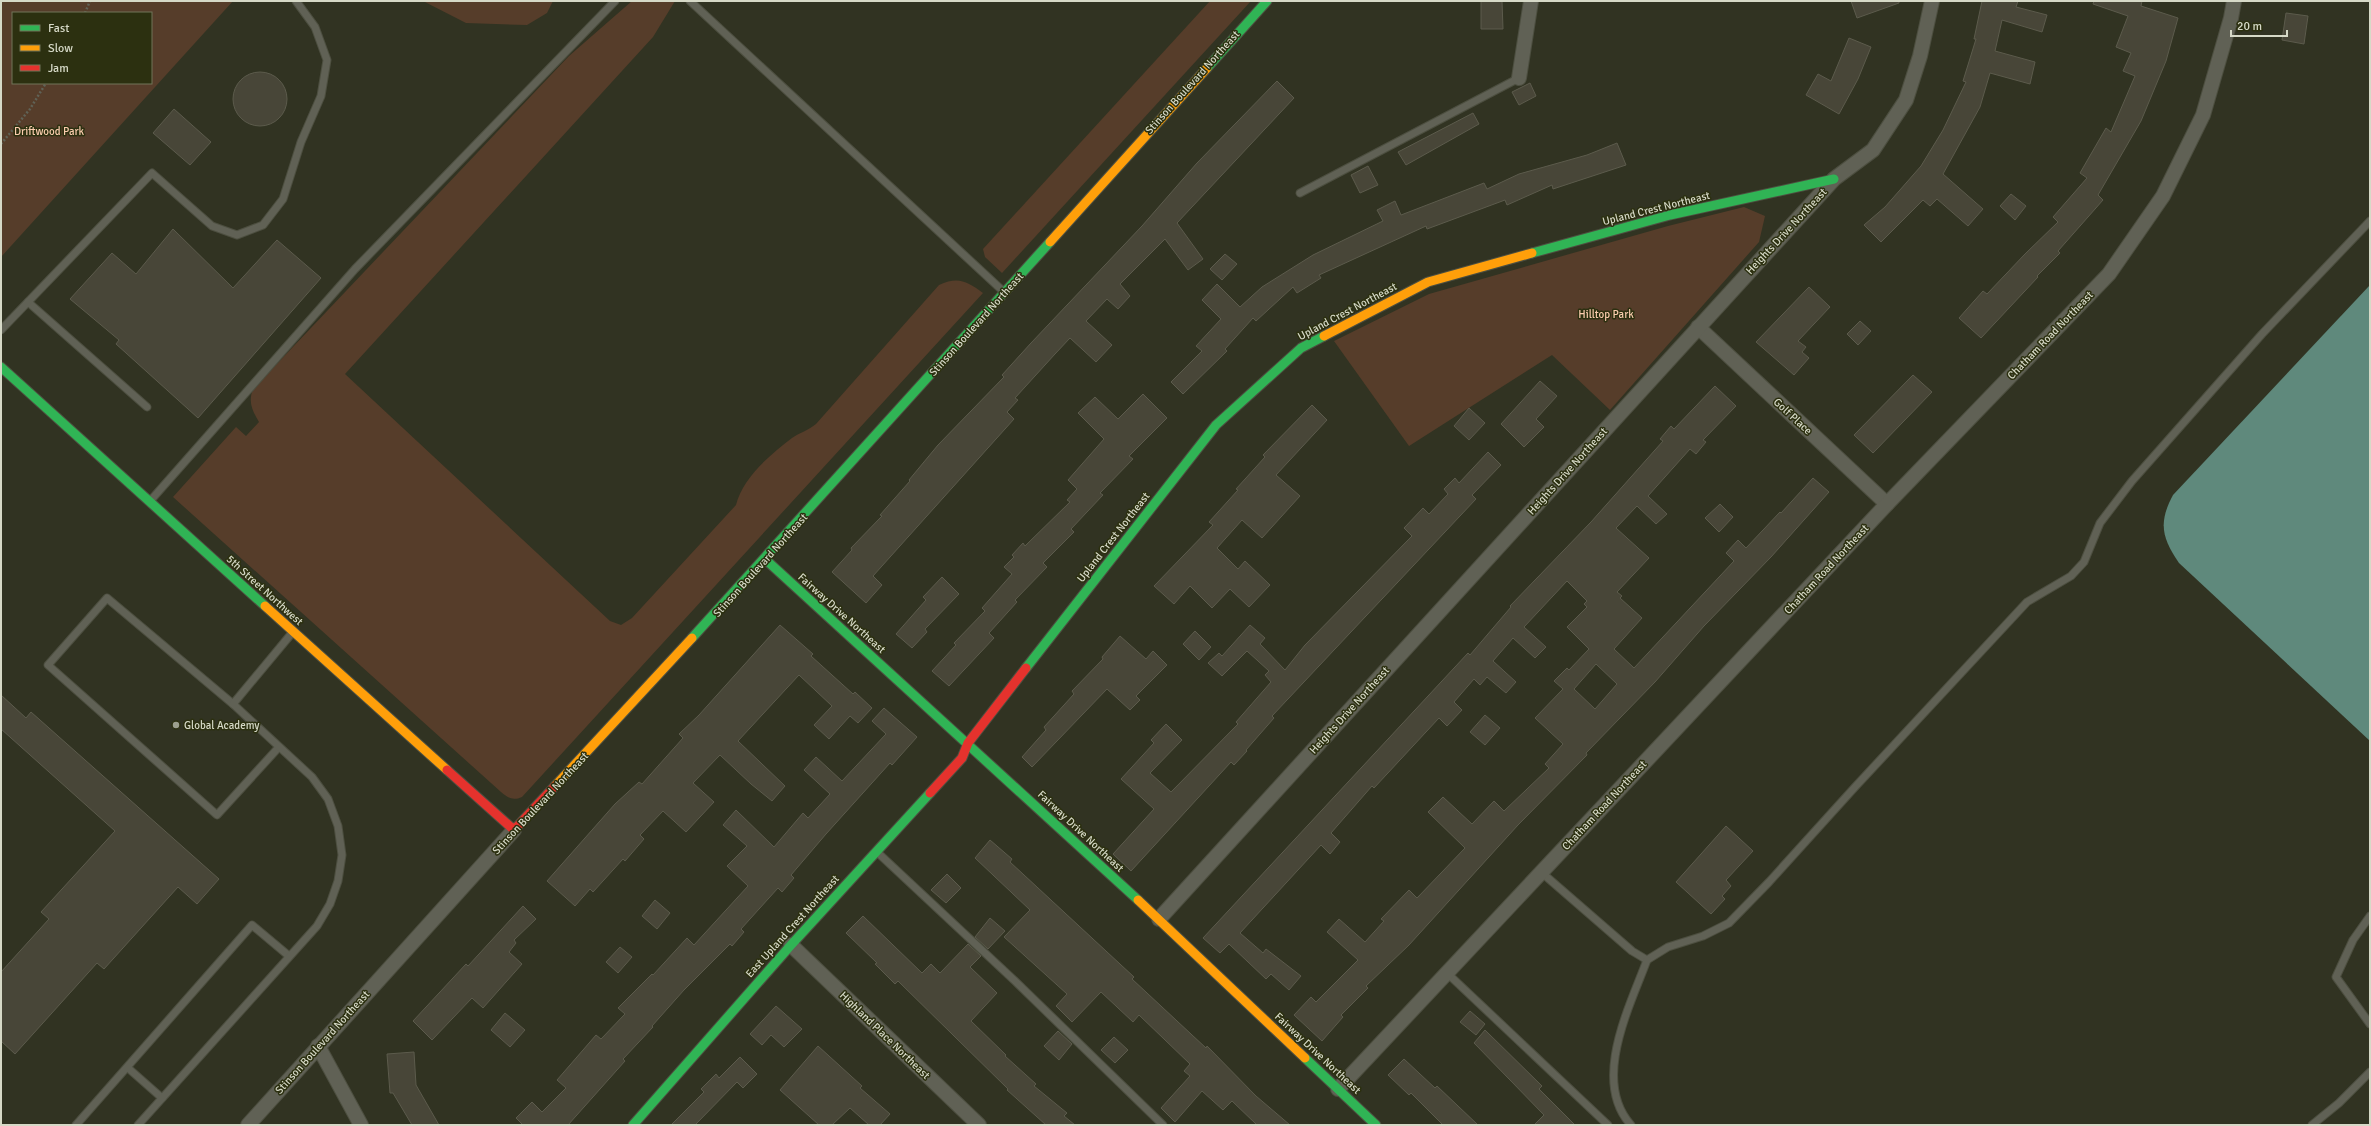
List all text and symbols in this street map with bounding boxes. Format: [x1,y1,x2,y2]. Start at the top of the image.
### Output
legend [12,12,152,84]
scale bar [2231,12,2287,38]
text: 20 m [2237,19,2262,34]
text: Fast [48,21,69,36]
street label: Stinson Boulevard Northeast [1142,28,1242,137]
text: Slow [48,41,73,56]
text: Jam [48,61,69,76]
park label: Driftwood Park [14,125,85,138]
street label: Heights Drive Northeast [1743,186,1830,277]
street label: Upland Crest Northeast [1601,189,1711,228]
street label: Stinson Boulevard Northeast [926,270,1026,379]
street label: Upland Crest Northeast [1295,280,1399,343]
street label: Chatham Road Northeast [2005,288,2096,382]
park label: Hilltop Park [1578,308,1634,321]
street label: Golf Place [1771,395,1815,437]
street label: Heights Drive Northeast [1525,425,1610,518]
street label: Upland Crest Northeast [1074,490,1153,585]
street label: Stinson Boulevard Northeast [710,511,810,620]
street label: Chatham Road Northeast [1781,522,1871,617]
street label: 5th Street Northwest [224,553,306,628]
street label: Fairway Drive Northeast [795,571,888,656]
street label: Heights Drive Northeast [1307,664,1392,757]
place label: Global Academy [184,719,260,732]
marker: Global Academy [171,720,181,730]
street label: Stinson Boulevard Northeast [490,750,591,857]
street label: Chatham Road Northeast [1559,758,1649,853]
street label: Fairway Drive Northeast [1035,788,1127,875]
street label: East Upland Crest Northeast [743,872,842,980]
street label: Stinson Boulevard Northeast [272,988,372,1097]
street label: Highland Place Northeast [837,989,933,1082]
street label: Fairway Drive Northeast [1272,1010,1364,1097]

